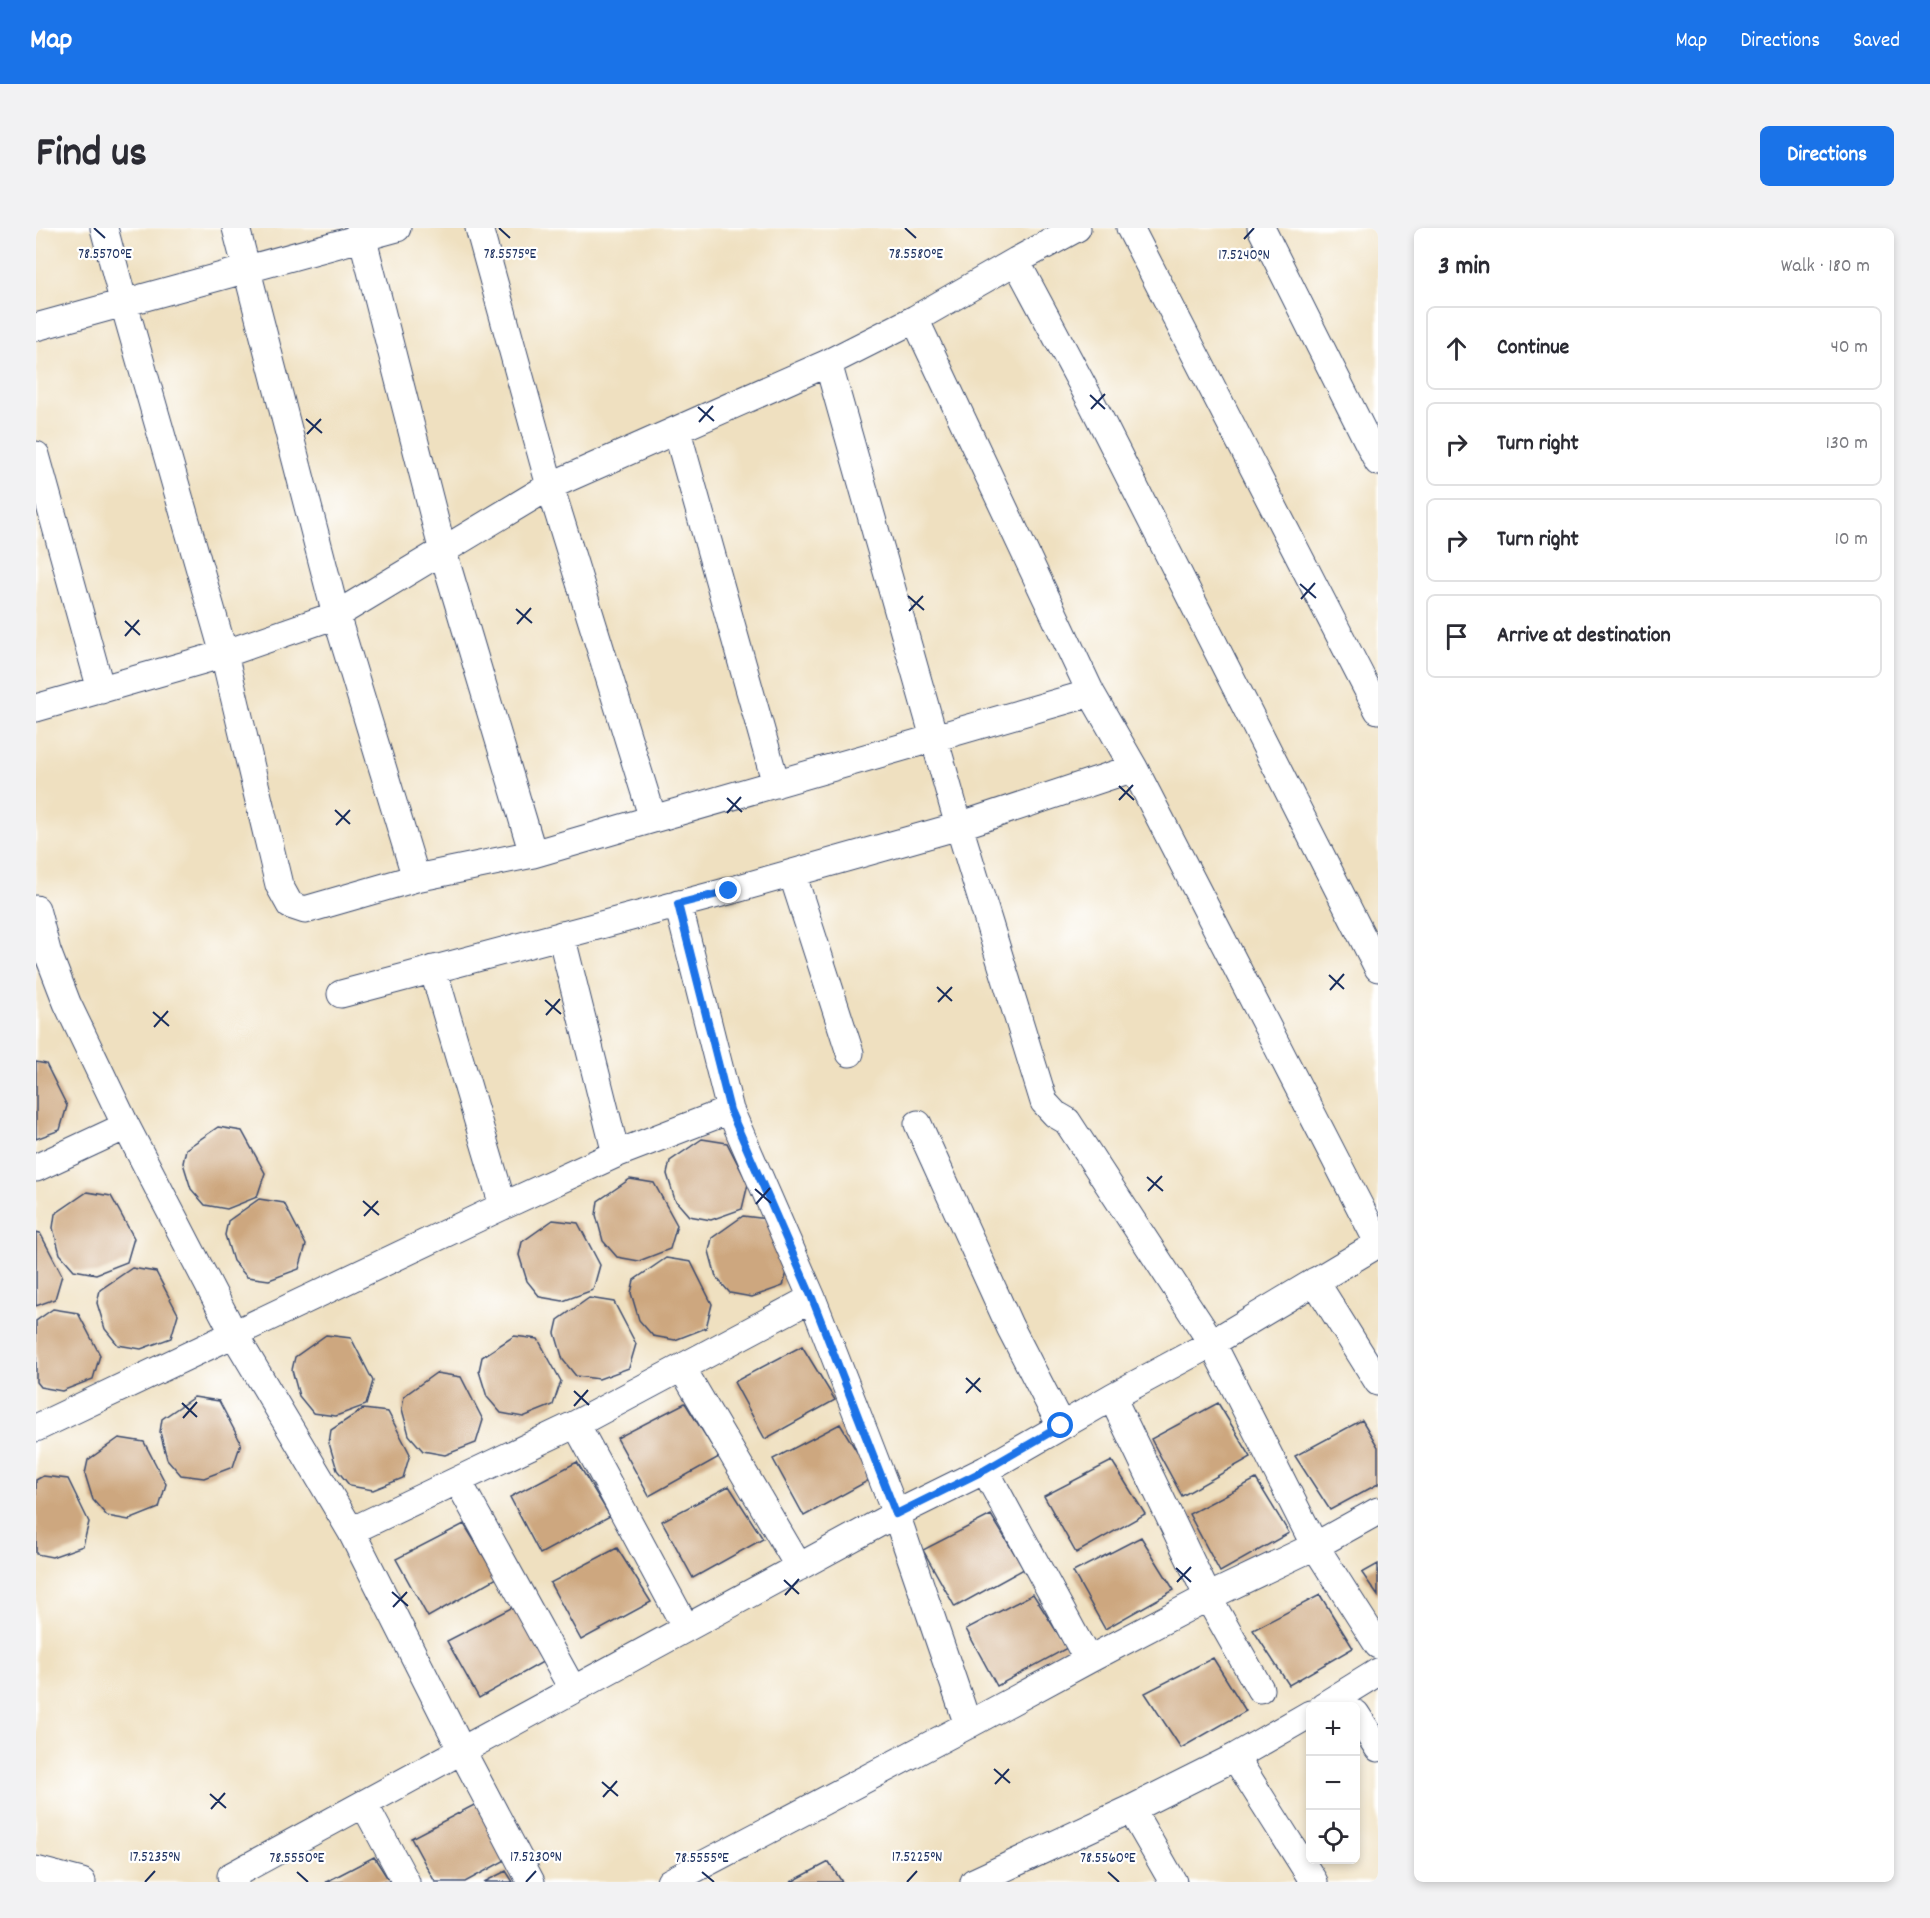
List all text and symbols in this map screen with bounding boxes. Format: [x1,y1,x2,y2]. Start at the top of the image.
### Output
text: Map [30,22,72,62]
text: Map [1676,27,1707,57]
text: Directions [1740,27,1820,57]
text: Saved [1853,27,1900,57]
text: Find us [36,126,147,186]
button: Directions [1760,126,1894,186]
text: 78.5570°E [78,244,132,266]
text: 78.5575°E [484,244,536,266]
text: 78.5580°E [889,244,943,266]
text: 17.5240°N [1218,245,1270,267]
text: 3 min [1438,249,1490,286]
text: Walk · 180 m [1781,253,1870,281]
icon: ahead [1440,332,1473,365]
text: Continue [1497,333,1569,364]
text: 40 m [1830,334,1868,362]
icon: right [1440,428,1473,461]
text: Turn right [1497,429,1579,460]
text: 130 m [1826,430,1868,458]
icon: right [1440,524,1473,557]
text: Turn right [1497,525,1579,556]
text: 10 m [1834,526,1868,554]
icon: arrive [1440,620,1473,653]
text: Arrive at destination [1497,621,1671,652]
route end [715,877,741,903]
route start [1047,1412,1073,1438]
map controls [1306,1702,1360,1864]
button: + [1306,1702,1360,1756]
button: − [1306,1756,1360,1810]
button: locate [1306,1810,1360,1864]
text: 17.5235°N [130,1847,180,1869]
text: 17.5230°N [510,1847,562,1869]
text: 17.5225°N [892,1847,942,1869]
text: 78.5550°E [270,1848,325,1870]
text: 78.5555°E [675,1848,729,1870]
text: 78.5560°E [1080,1848,1136,1870]

